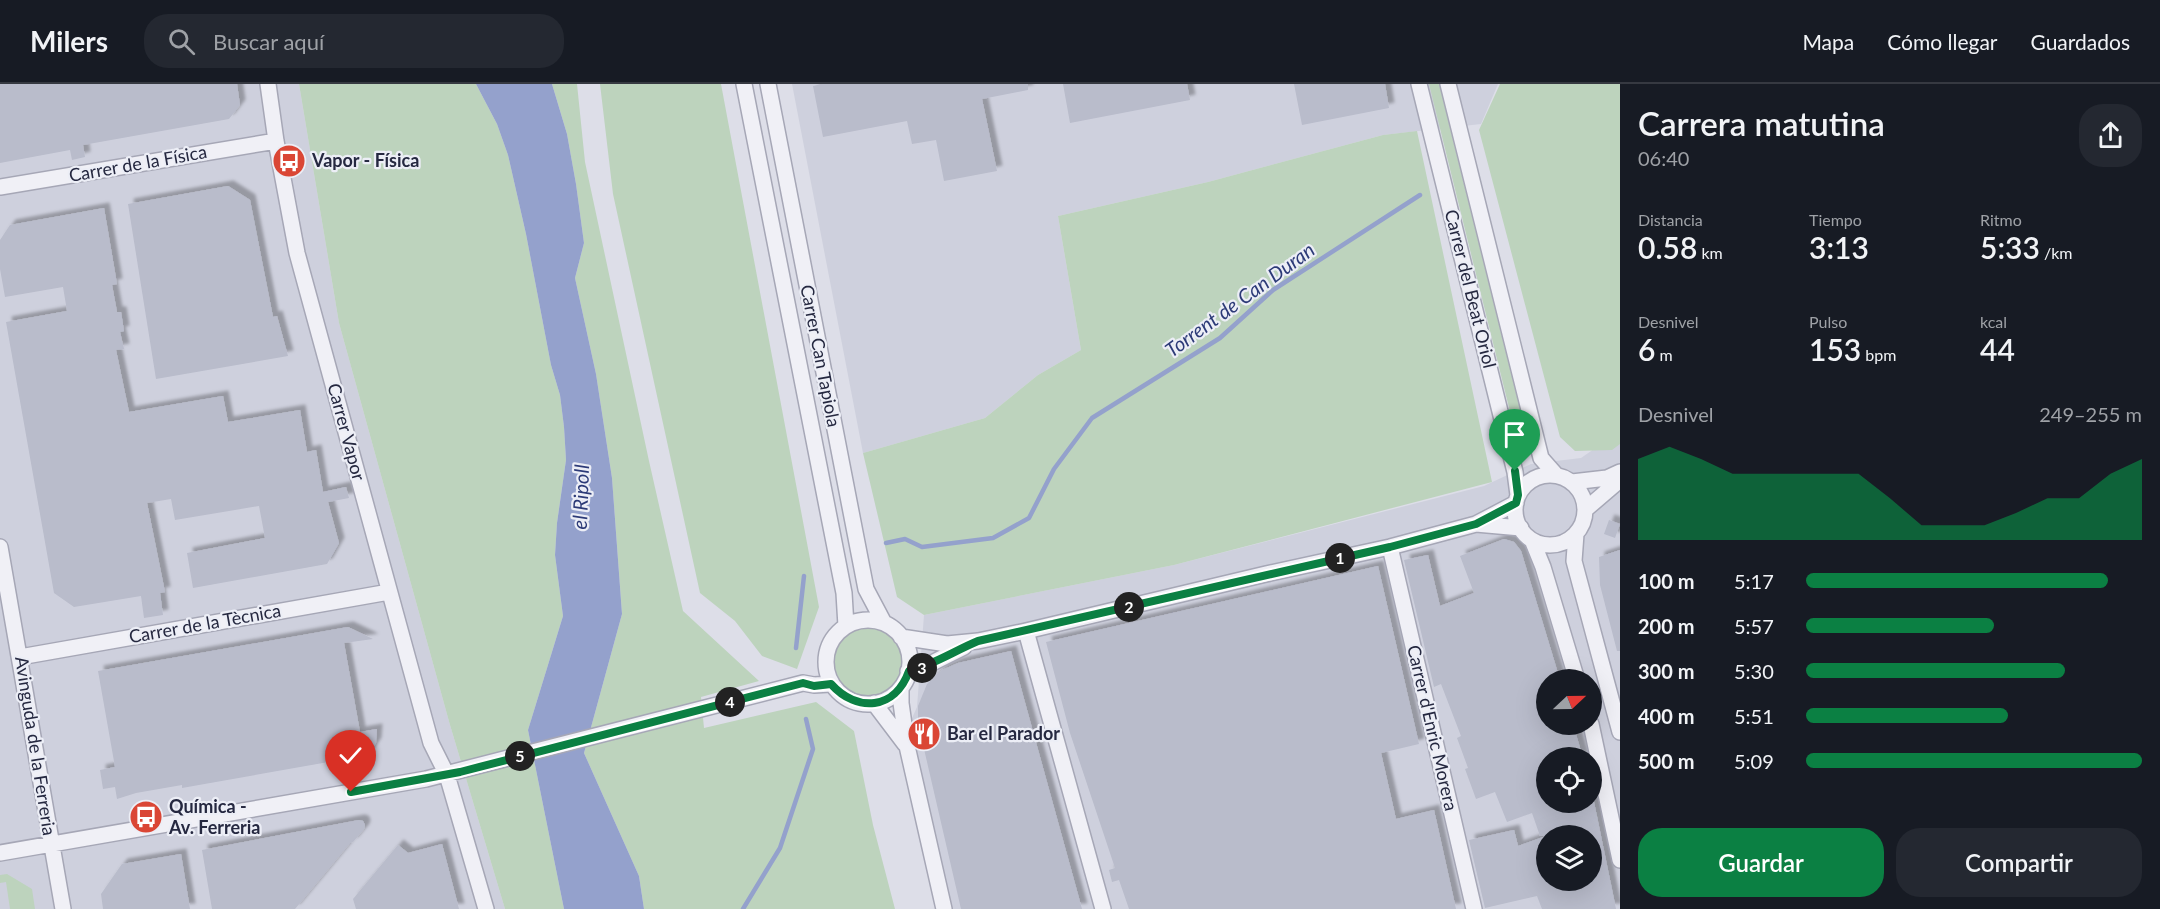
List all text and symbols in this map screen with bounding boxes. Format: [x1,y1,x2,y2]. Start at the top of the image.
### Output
search box [144,14,564,68]
text: Milers [30,24,108,58]
icon: search [165,25,198,58]
text: Buscar aquí [213,28,324,55]
text: Mapa [1802,29,1854,54]
text: Cómo llegar [1887,29,1998,54]
text: Guardados [2031,29,2130,54]
text: Carrera matutina [1638,103,1885,143]
button: share [2079,104,2142,167]
street label: Carrer de la Física [67,140,209,186]
bus stop icon: Vapor - Física [271,143,307,179]
text: 06:40 [1638,146,1689,170]
place label: Vapor - Física [311,149,419,171]
street label: Carrer del Beat Oriol [1441,207,1501,370]
text: Distancia [1638,210,1703,229]
text: Tiempo [1809,210,1862,229]
text: Ritmo [1980,210,2022,229]
text: 0.58 [1638,229,1697,265]
text: 3:13 [1809,229,1869,265]
text: 5:33 [1980,229,2040,265]
water label: Torrent de Can Duran [1160,237,1319,361]
text: km [1697,243,1723,262]
text: /km [2040,243,2072,262]
street label: Carrer Can Tapiola [796,283,846,429]
text: Desnivel [1638,312,1698,331]
text: Pulso [1809,312,1847,331]
text: kcal [1980,312,2007,331]
text: 6 [1638,331,1655,367]
text: 153 [1809,331,1861,367]
text: 44 [1980,331,2015,367]
text: m [1655,345,1673,364]
text: bpm [1861,345,1896,364]
street label: Carrer Vapor [323,381,371,483]
text: Desnivel [1638,402,1714,426]
text: 249–255 m [2039,402,2142,426]
pin [1489,409,1540,471]
icon: arrive [1498,418,1531,451]
water label: el Ripoll [567,464,593,530]
pin: 1 [1325,543,1355,573]
text: 1 [1335,548,1345,567]
text: 100 m [1638,569,1694,593]
text: 5:17 [1734,569,1774,593]
pin: 2 [1114,592,1144,622]
text: 2 [1124,597,1134,616]
street label: Carrer de la Tècnica [127,599,283,647]
text: 200 m [1638,614,1694,638]
text: 5:57 [1734,614,1774,638]
street label: Carrer d'Enric Morera [1403,643,1463,813]
pin: 3 [907,653,937,683]
street label: Avinguda de la Ferreria [11,655,61,837]
text: 3 [917,658,927,677]
text: 300 m [1638,659,1694,683]
text: 5:30 [1734,659,1774,683]
north arrow [1536,669,1602,735]
map controls [1536,669,1602,891]
pin: 4 [715,687,745,717]
text: 4 [725,692,735,711]
text: 400 m [1638,704,1694,728]
text: 5:51 [1734,704,1774,728]
restaurant icon: Bar el Parador [906,716,942,752]
place label: Bar el Parador [947,722,1060,744]
pin [325,730,376,792]
icon: check [334,739,367,772]
pin: 5 [505,741,535,771]
text: 5 [515,746,525,765]
button: locate [1536,747,1602,813]
text: 500 m [1638,749,1694,773]
text: 5:09 [1734,749,1774,773]
place label: Química - Av. Ferreria [168,795,260,838]
bus stop icon: Química - Av. Ferreria [128,799,164,835]
button: layers [1536,825,1602,891]
button: Guardar [1638,828,1884,897]
button: Compartir [1896,828,2142,897]

